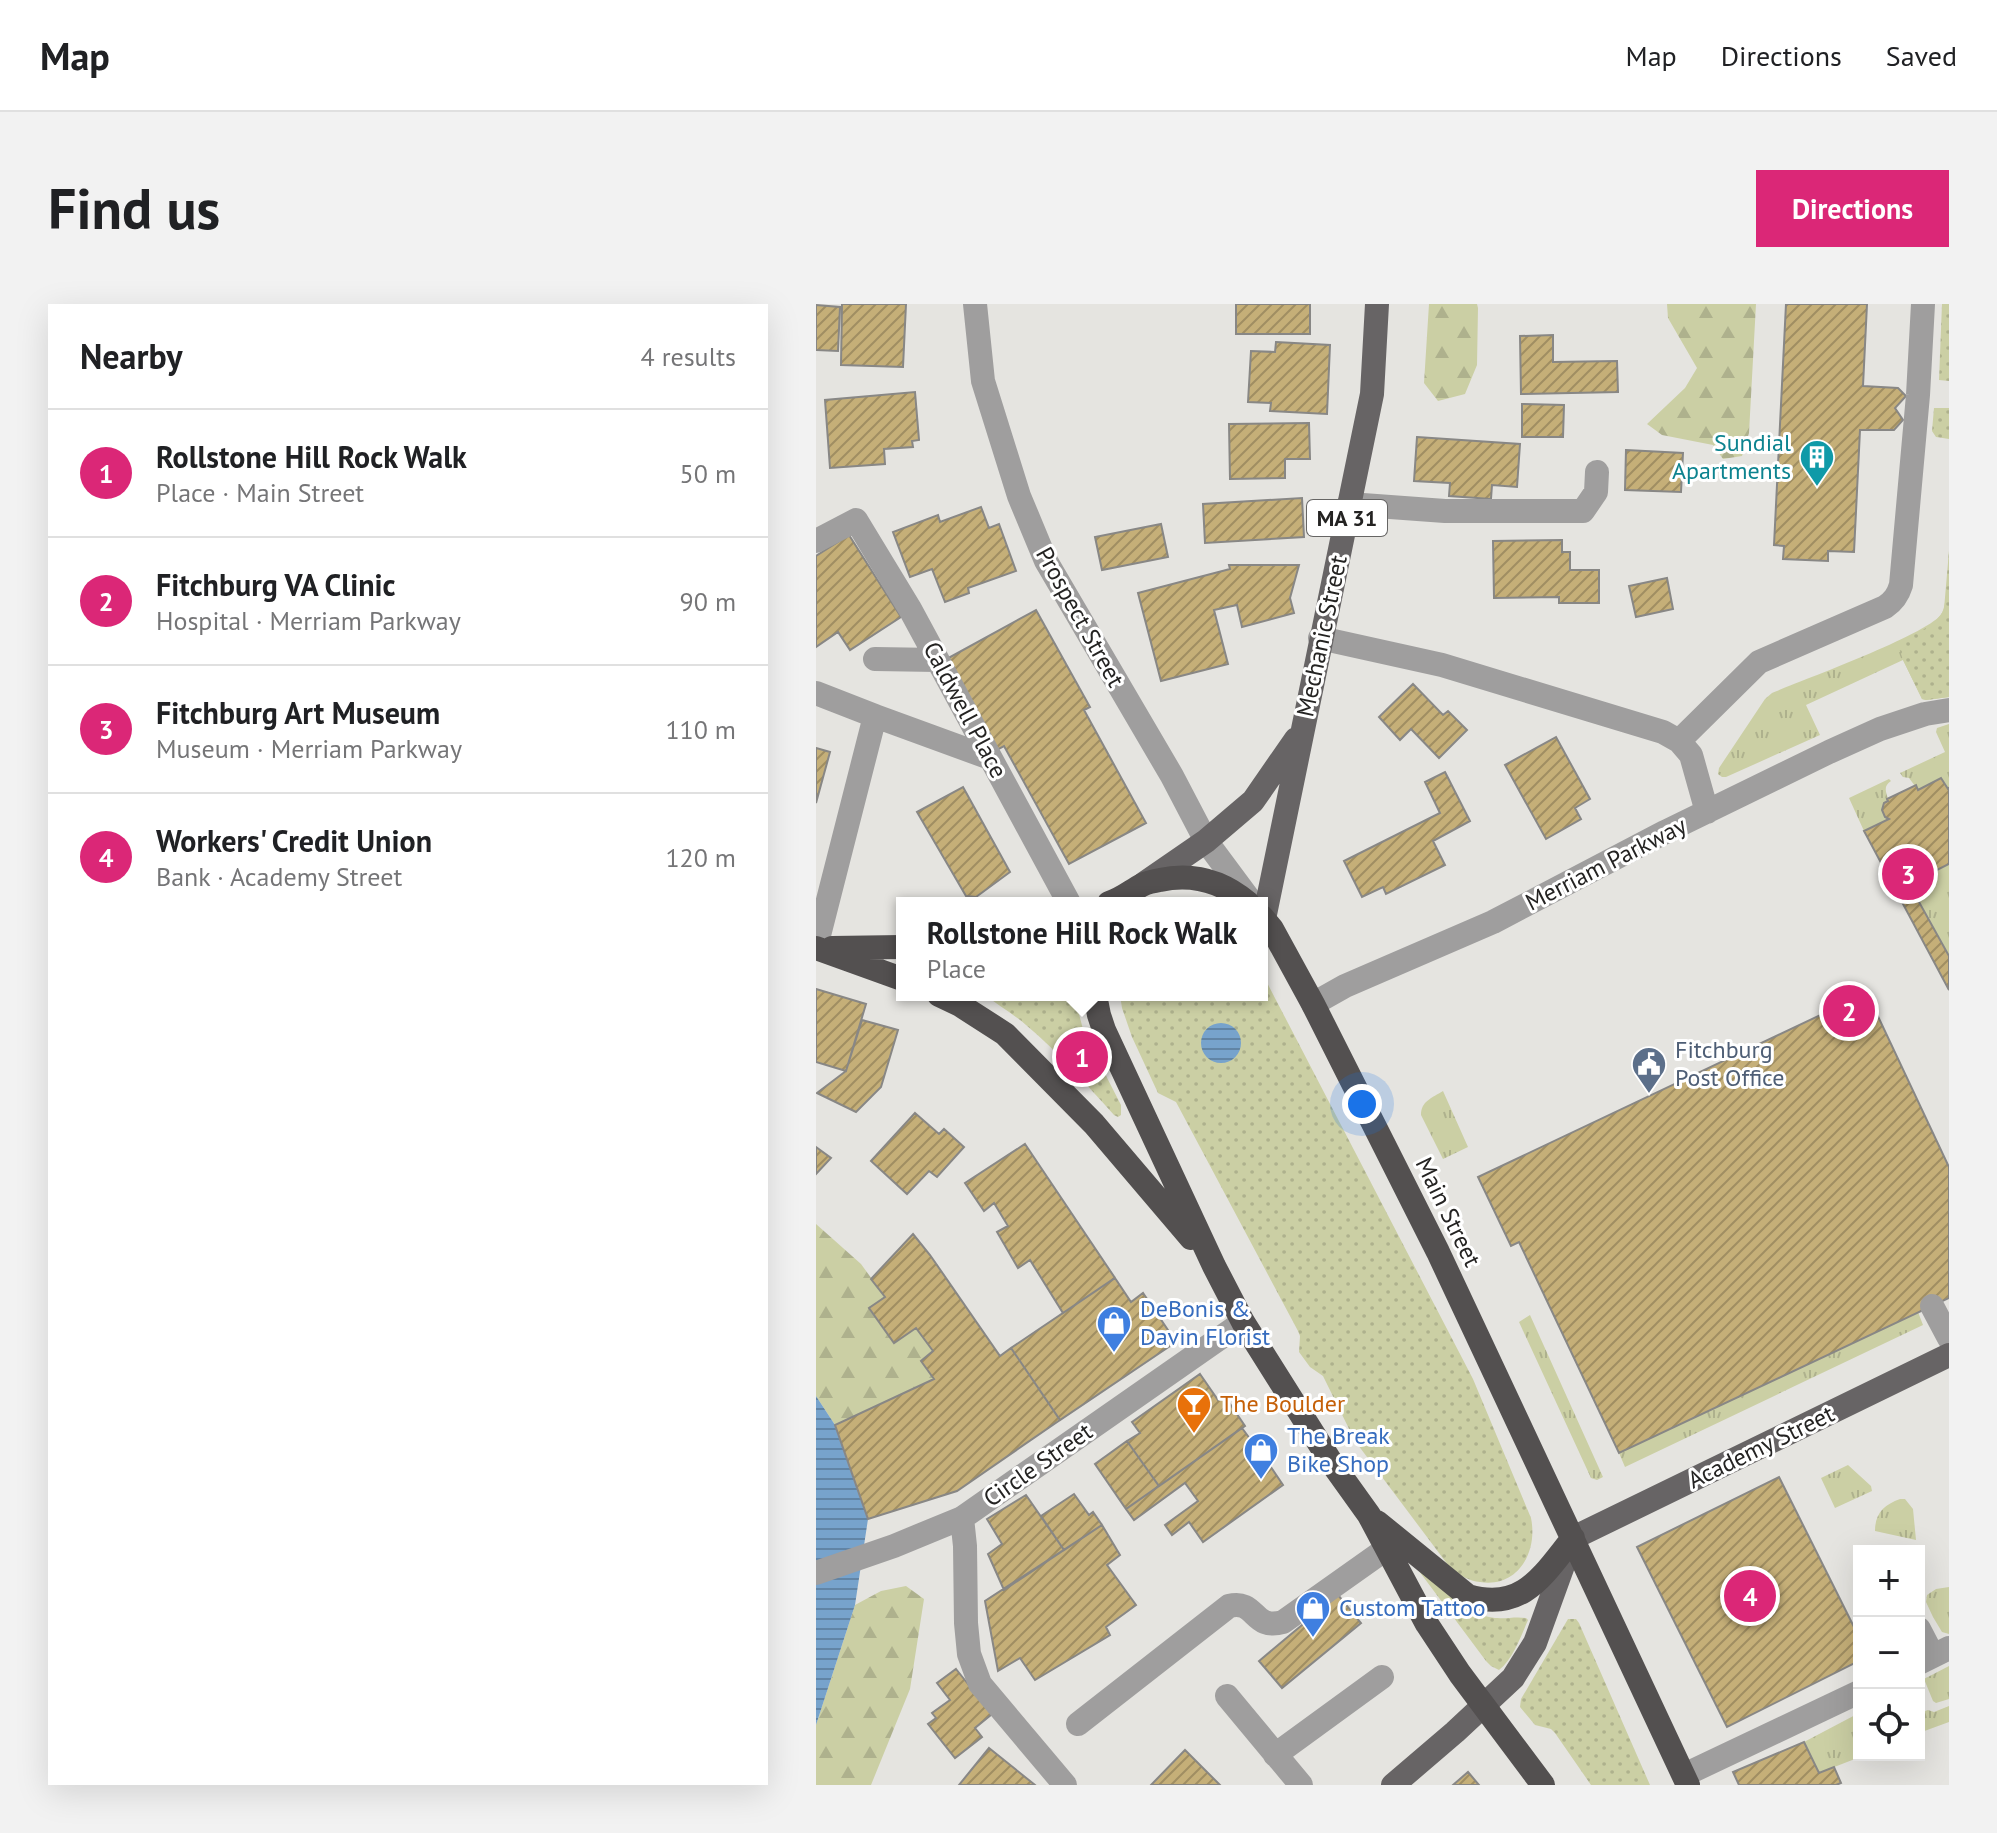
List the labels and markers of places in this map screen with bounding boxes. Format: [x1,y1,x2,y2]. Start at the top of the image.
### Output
place label: Sundial Apartments [1672,427,1791,486]
building icon: Sundial Apartments [1798,438,1836,488]
pin: 3 [1882,844,1934,904]
pin: 2 [1823,981,1875,1041]
pin: 1 [1056,1027,1108,1087]
place label: Fitchburg Post Office [1675,1034,1785,1093]
public building icon: Fitchburg Post Office [1630,1045,1668,1095]
place label: DeBonis & Davin Florist [1140,1293,1270,1352]
shop icon: DeBonis & Davin Florist [1095,1304,1133,1354]
bar icon: The Boulder [1175,1385,1213,1435]
place label: The Boulder [1220,1388,1345,1419]
place label: The Break Bike Shop [1287,1420,1390,1479]
shop icon: The Break Bike Shop [1242,1431,1280,1481]
pin: 4 [1724,1566,1776,1626]
shop icon: Custom Tattoo [1294,1589,1332,1639]
place label: Custom Tattoo [1339,1592,1486,1623]

